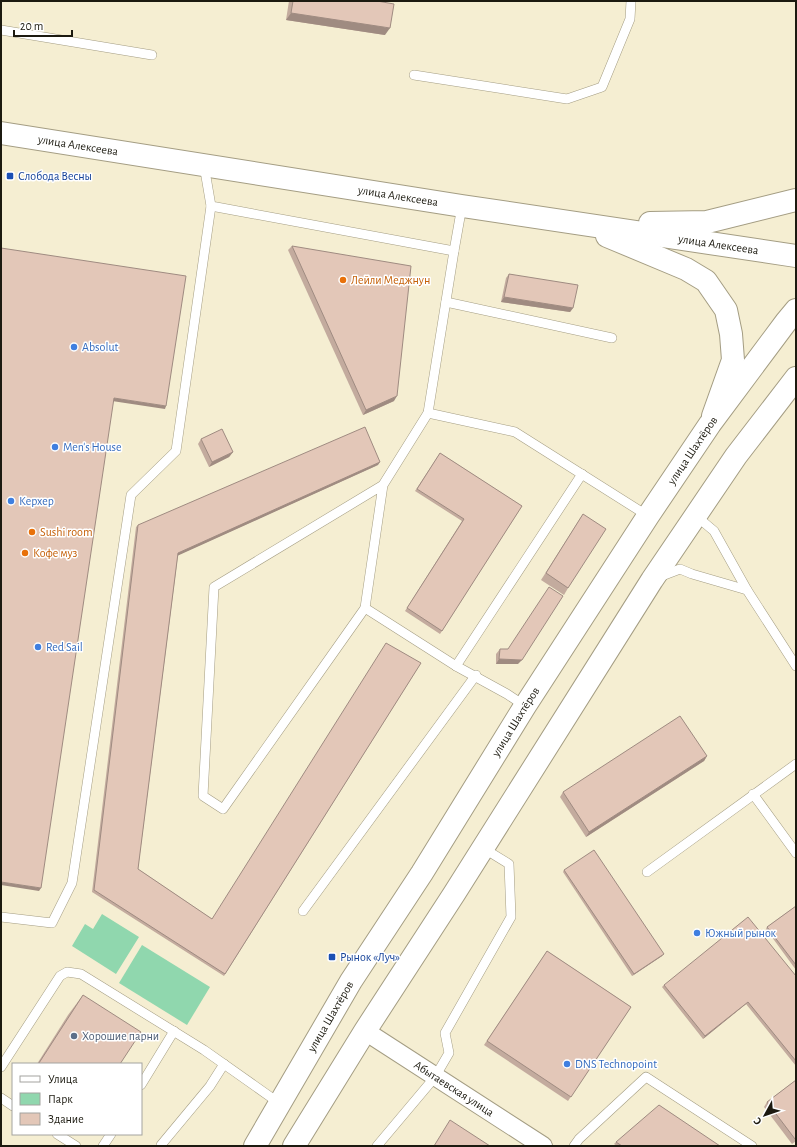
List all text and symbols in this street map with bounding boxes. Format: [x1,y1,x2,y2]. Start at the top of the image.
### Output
scale bar [14,12,72,38]
text: 20 m [20,20,43,32]
street label: улица Алексеева [36,133,120,158]
place label: Слобода Весны [18,170,92,182]
marker: Слобода Весны [5,171,15,181]
street label: улица Алексеева [356,183,440,208]
street label: улица Алексеева [676,232,760,256]
place label: Лейли Меджнун [351,274,430,287]
marker: Лейли Меджнун [338,275,348,285]
place label: Absolut [82,341,119,353]
marker: Absolut [69,342,79,352]
street label: улица Шахтёров [665,414,720,488]
place label: Men's House [63,441,122,453]
marker: Men's House [50,442,60,452]
place label: Керхер [19,495,54,507]
marker: Керхер [6,496,16,506]
place label: Sushi room [40,526,92,538]
marker: Sushi room [27,527,37,537]
place label: Кофе муз [33,547,78,560]
marker: Кофе муз [20,548,30,558]
place label: Red Sail [46,641,83,653]
marker: Red Sail [33,642,43,652]
street label: улица Шахтёров [489,684,542,760]
place label: Южный рынок [705,927,777,939]
marker: Южный рынок [692,928,702,938]
place label: Рынок «Луч» [340,951,400,964]
marker: Рынок «Луч» [327,952,337,962]
street label: улица Шахтёров [305,979,356,1055]
place label: Хорошие парни [82,1030,159,1042]
marker: Хорошие парни [69,1031,79,1041]
street label: Абытаевская улица [412,1058,497,1119]
place label: DNS Technopoint [575,1058,657,1070]
marker: DNS Technopoint [562,1059,572,1069]
legend [12,1063,142,1135]
text: Улица [48,1073,78,1085]
text: Парк [48,1093,73,1105]
north arrow [745,1095,785,1135]
text: Здание [48,1113,84,1125]
text: С [752,1115,764,1127]

